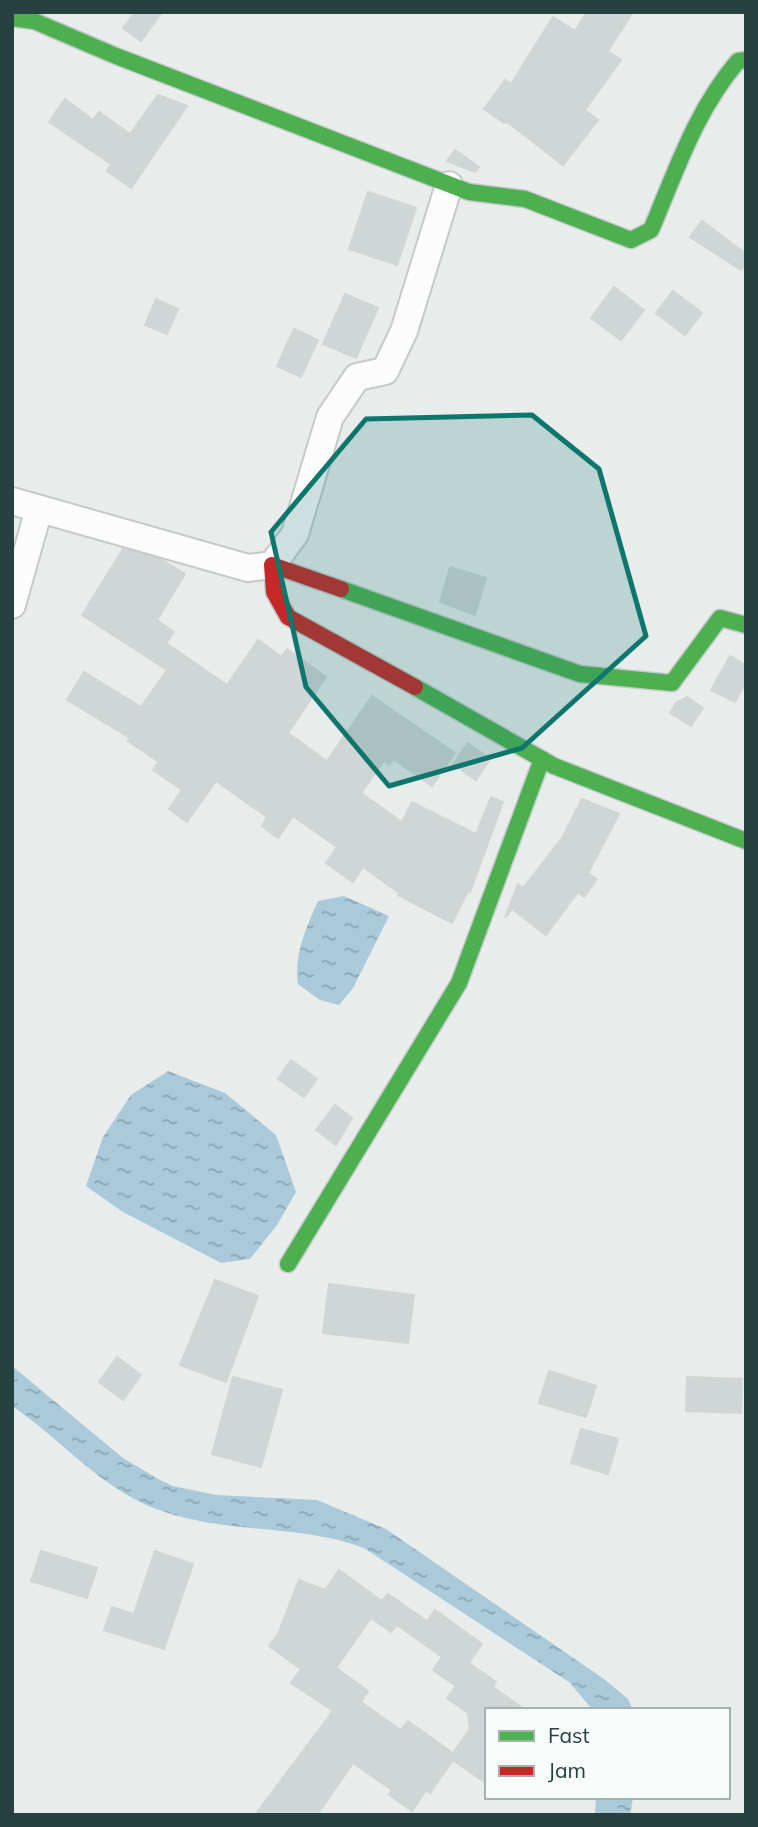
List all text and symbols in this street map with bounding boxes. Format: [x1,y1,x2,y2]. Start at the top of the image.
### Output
legend [485,1708,730,1799]
text: Fast [548,1722,590,1748]
text: Jam [548,1757,586,1783]

